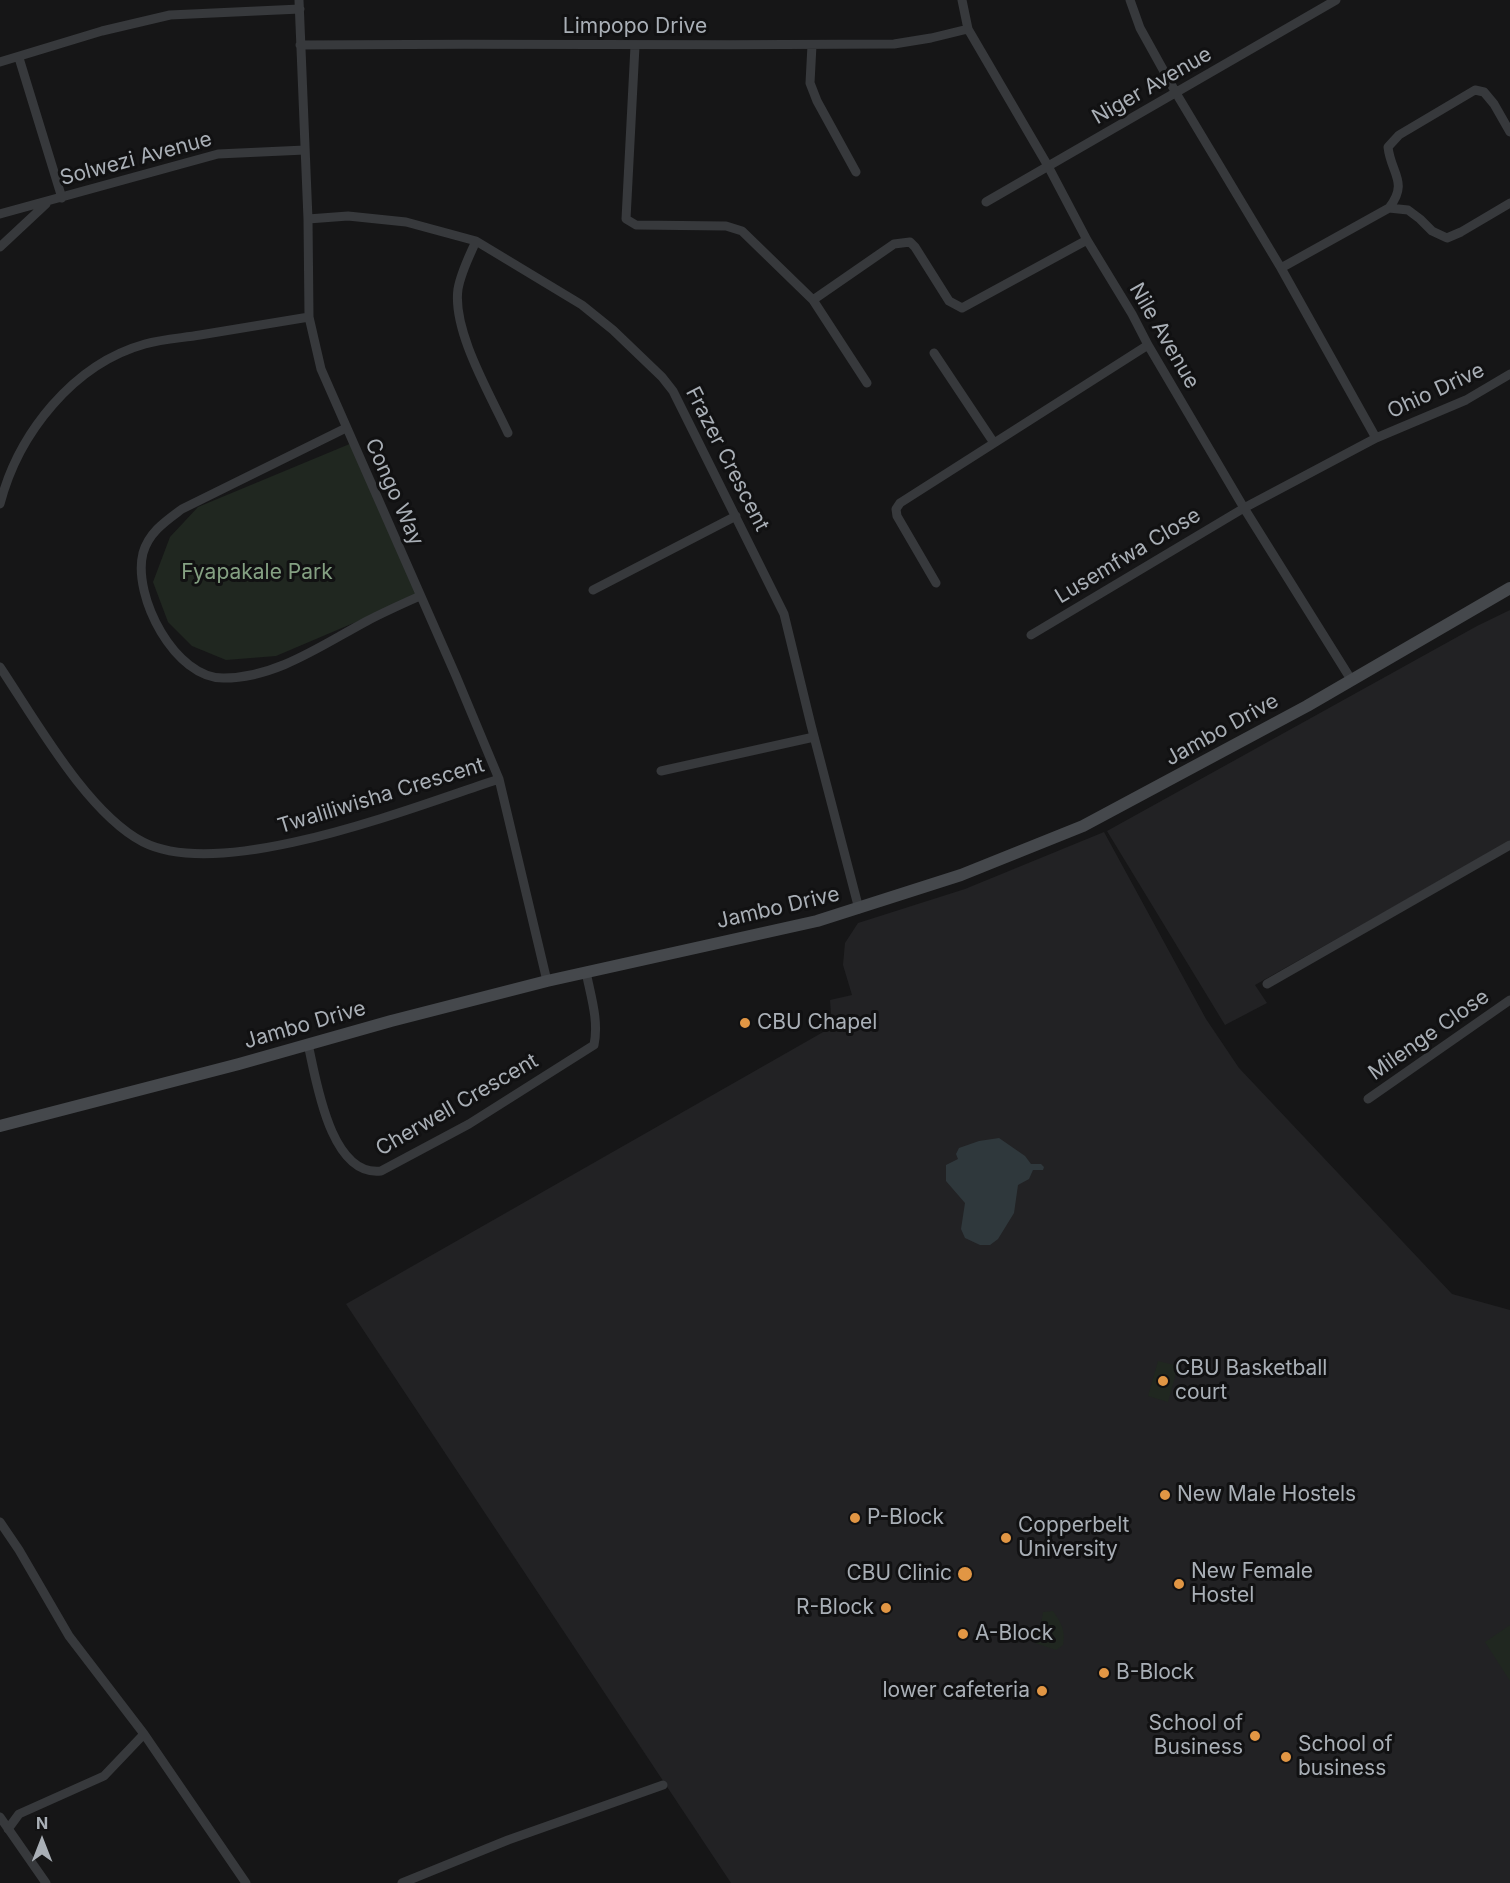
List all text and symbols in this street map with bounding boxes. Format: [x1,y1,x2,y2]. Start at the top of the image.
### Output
street label: Limpopo Drive [563,14,707,40]
street label: Niger Avenue [1088,42,1216,130]
street label: Solwezi Avenue [57,127,215,191]
street label: Nile Avenue [1124,279,1204,393]
street label: Ohio Drive [1383,358,1489,424]
street label: Frazer Crescent [680,383,774,535]
street label: Congo Way [359,435,429,549]
street label: Lusemfwa Close [1051,503,1205,609]
park label: Fyapakale Park [181,560,333,586]
street label: Jambo Drive [1161,689,1283,771]
street label: Twaliliwisha Crescent [275,753,487,839]
street label: Jambo Drive [714,882,842,934]
street label: Milenge Close [1364,984,1494,1086]
street label: Jambo Drive [241,996,369,1054]
place label: CBU Chapel [757,1010,877,1036]
marker: CBU Chapel [738,1016,752,1030]
street label: Cherwell Crescent [371,1048,543,1162]
place label: CBU Basketball court [1175,1356,1327,1406]
marker: CBU Basketball court [1156,1374,1170,1388]
place label: New Male Hostels [1177,1482,1356,1508]
marker: New Male Hostels [1158,1488,1172,1502]
place label: P-Block [867,1505,944,1531]
marker: P-Block [848,1511,862,1525]
place label: Copperbelt University [1018,1513,1129,1563]
marker: Copperbelt University [999,1531,1013,1545]
place label: New Female Hostel [1191,1559,1313,1609]
place label: CBU Clinic [846,1561,952,1587]
marker: CBU Clinic [956,1565,974,1583]
marker: New Female Hostel [1172,1577,1186,1591]
place label: R-Block [796,1595,874,1621]
marker: R-Block [879,1601,893,1615]
place label: A-Block [975,1621,1053,1647]
marker: A-Block [956,1627,970,1641]
place label: B-Block [1116,1660,1194,1686]
marker: B-Block [1097,1666,1111,1680]
place label: lower cafeteria [882,1678,1030,1704]
marker: lower cafeteria [1035,1684,1049,1698]
place label: School of Business [1149,1711,1243,1761]
marker: School of Business [1248,1729,1262,1743]
place label: School of business [1298,1732,1392,1782]
marker: School of business [1279,1750,1293,1764]
north arrow [12,1811,72,1871]
text: N [36,1813,48,1833]

